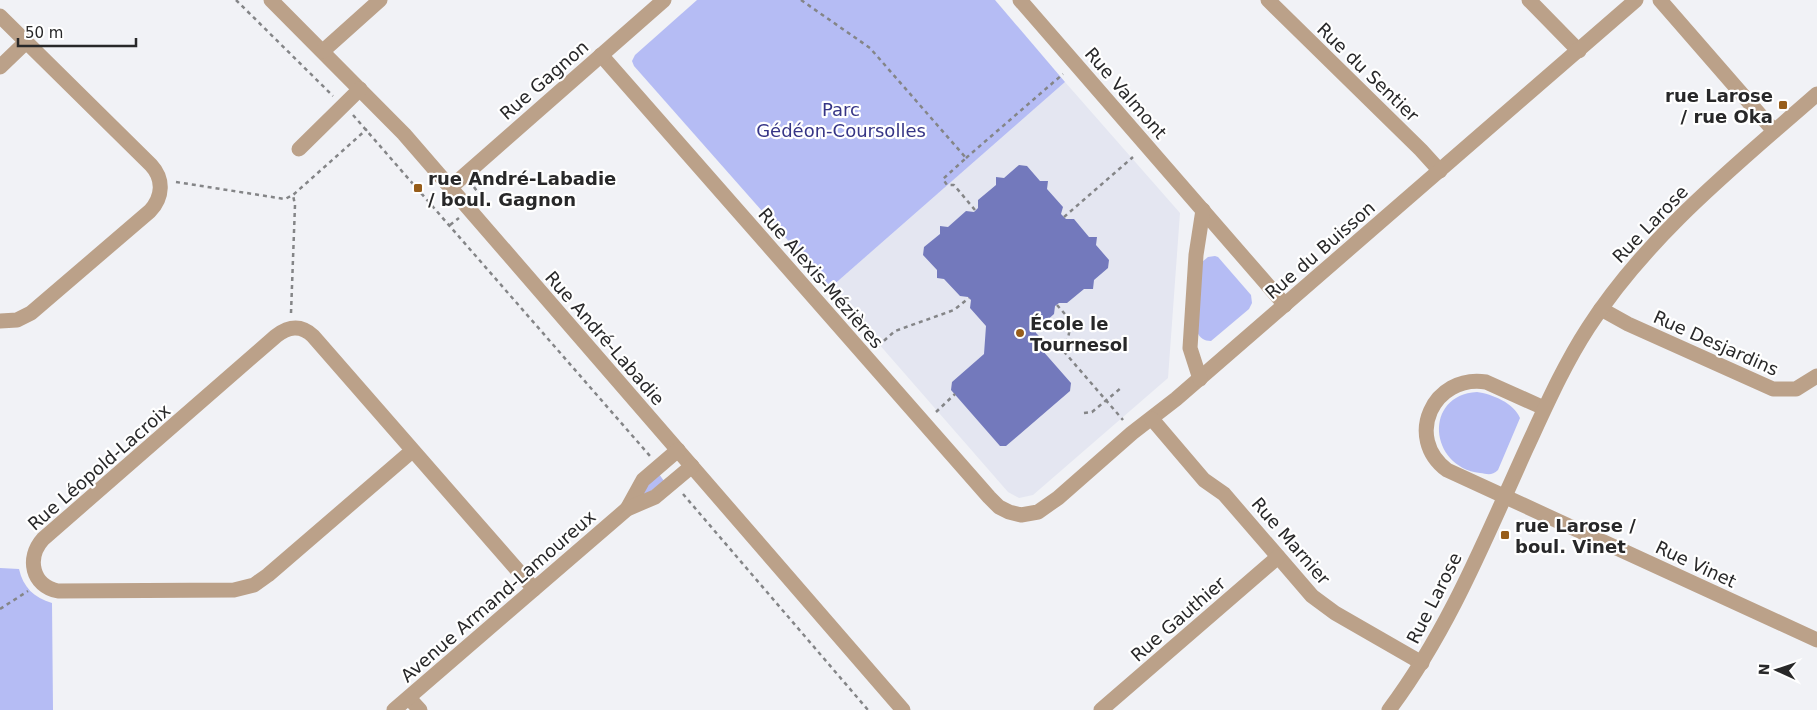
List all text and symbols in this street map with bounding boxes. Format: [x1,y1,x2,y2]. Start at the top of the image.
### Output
scale bar [18,15,135,47]
street label: Rue du Sentier [1313,18,1424,126]
text: 50 m [25,24,63,42]
street label: Rue Gagnon [496,36,592,124]
street label: Rue Valmont [1081,43,1171,143]
place label: rue Larose / rue Oka [1665,85,1773,127]
park label: Parc Gédéon-Coursolles [756,99,926,141]
marker: rue Larose / rue Oka [1777,99,1789,111]
place label: rue André-Labadie / boul. Gagnon [428,168,616,210]
street label: Rue Larose [1608,181,1692,267]
marker: rue André-Labadie / boul. Gagnon [412,182,424,194]
street label: Rue du Buisson [1261,197,1379,303]
street label: Rue Alexis-Mézières [754,204,888,352]
street label: Rue André-Labadie [541,267,669,409]
street label: Rue Desjardins [1650,306,1782,380]
place label: École le Tournesol [1030,313,1128,355]
marker: École le Tournesol [1014,327,1026,339]
street label: Rue Léopold-Lacroix [24,399,175,535]
street label: Rue Marnier [1248,493,1335,589]
street label: Avenue Armand-Lamoureux [396,505,600,686]
place label: rue Larose / boul. Vinet [1515,515,1636,557]
marker: rue Larose / boul. Vinet [1499,529,1511,541]
street label: Rue Vinet [1652,536,1740,592]
street label: Rue Larose [1402,549,1466,647]
street label: Rue Gauthier [1126,572,1230,666]
north arrow [1752,645,1802,695]
text: N [1756,663,1772,676]

